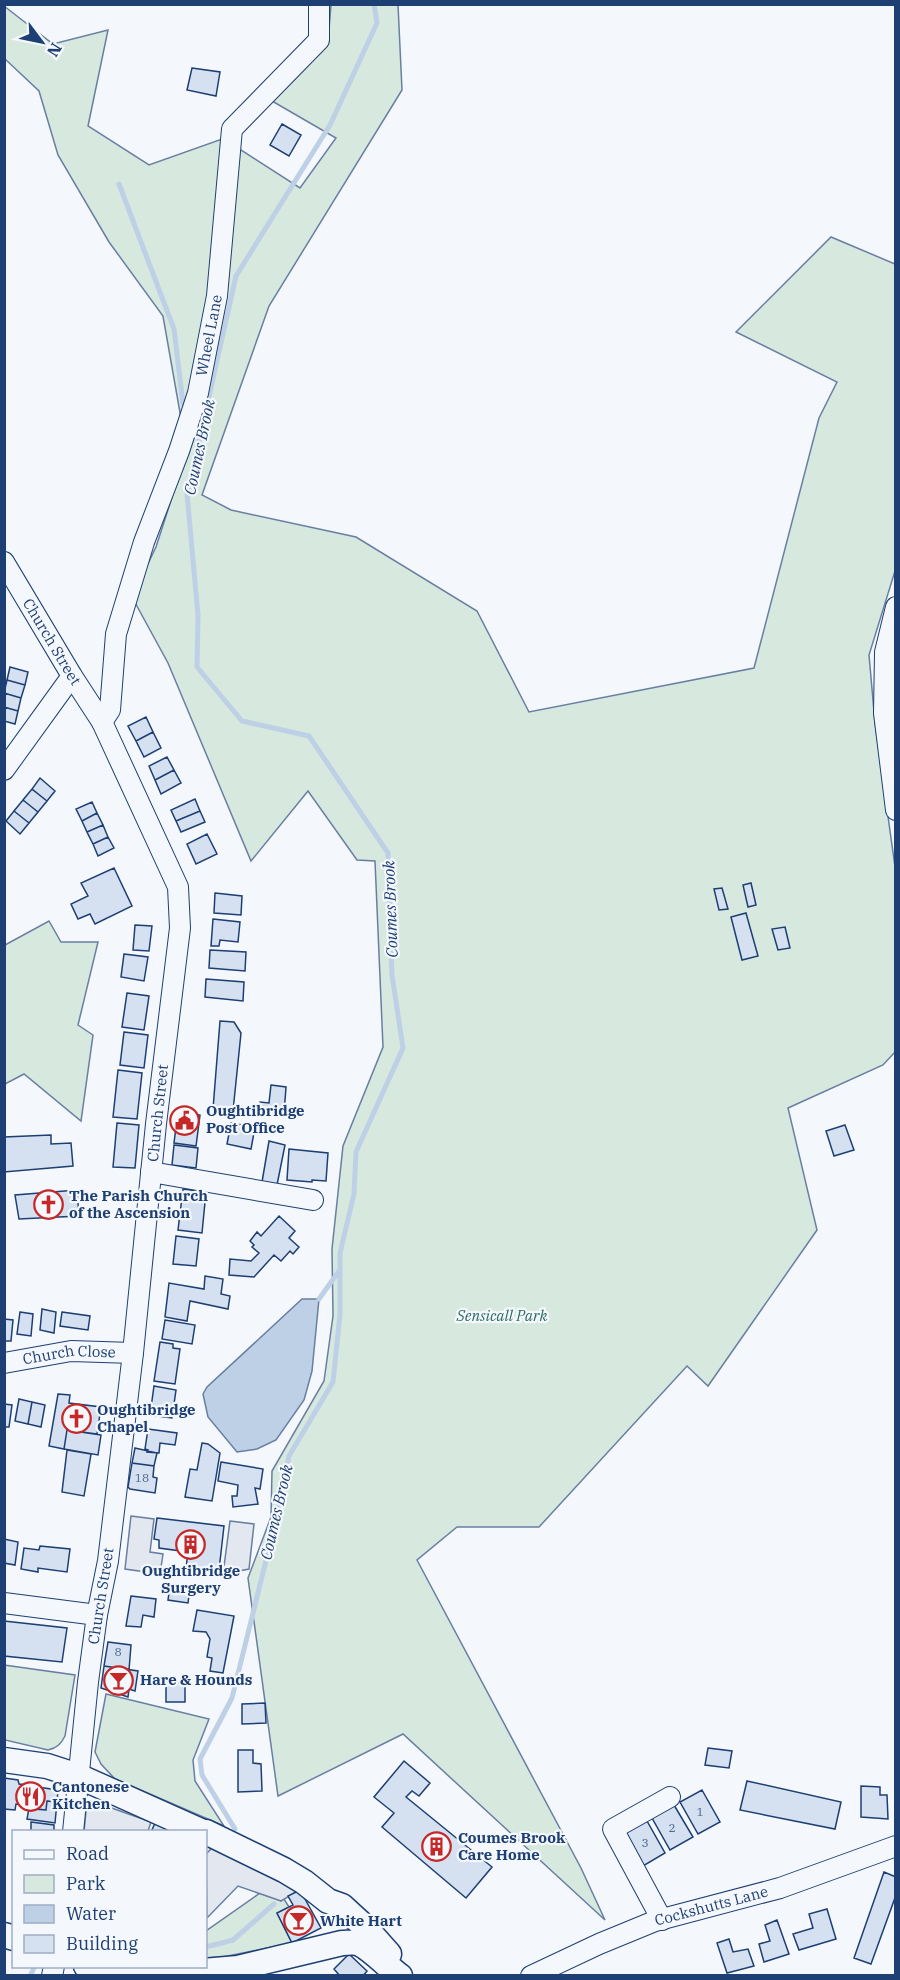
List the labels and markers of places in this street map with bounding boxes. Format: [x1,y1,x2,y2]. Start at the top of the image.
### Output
place label: Oughtibridge Post Office [206,1101,305,1137]
public building icon: Oughtibridge Post Office [169,1104,201,1136]
place label: The Parish Church of the Ascension [69,1186,208,1222]
church icon: The Parish Church of the Ascension [32,1189,64,1221]
place label: Oughtibridge Chapel [97,1400,196,1436]
church icon: Oughtibridge Chapel [60,1403,92,1435]
building icon: Oughtibridge Surgery [175,1528,207,1560]
place label: Oughtibridge Surgery [142,1561,240,1597]
bar icon: Hare & Hounds [103,1664,135,1696]
place label: Hare & Hounds [140,1670,252,1689]
place label: Cantonese Kitchen [52,1777,129,1813]
restaurant icon: Cantonese Kitchen [15,1780,47,1812]
place label: Coumes Brook Care Home [458,1828,566,1864]
building icon: Coumes Brook Care Home [421,1831,453,1863]
bar icon: White Hart [283,1905,315,1937]
place label: White Hart [320,1911,402,1930]

